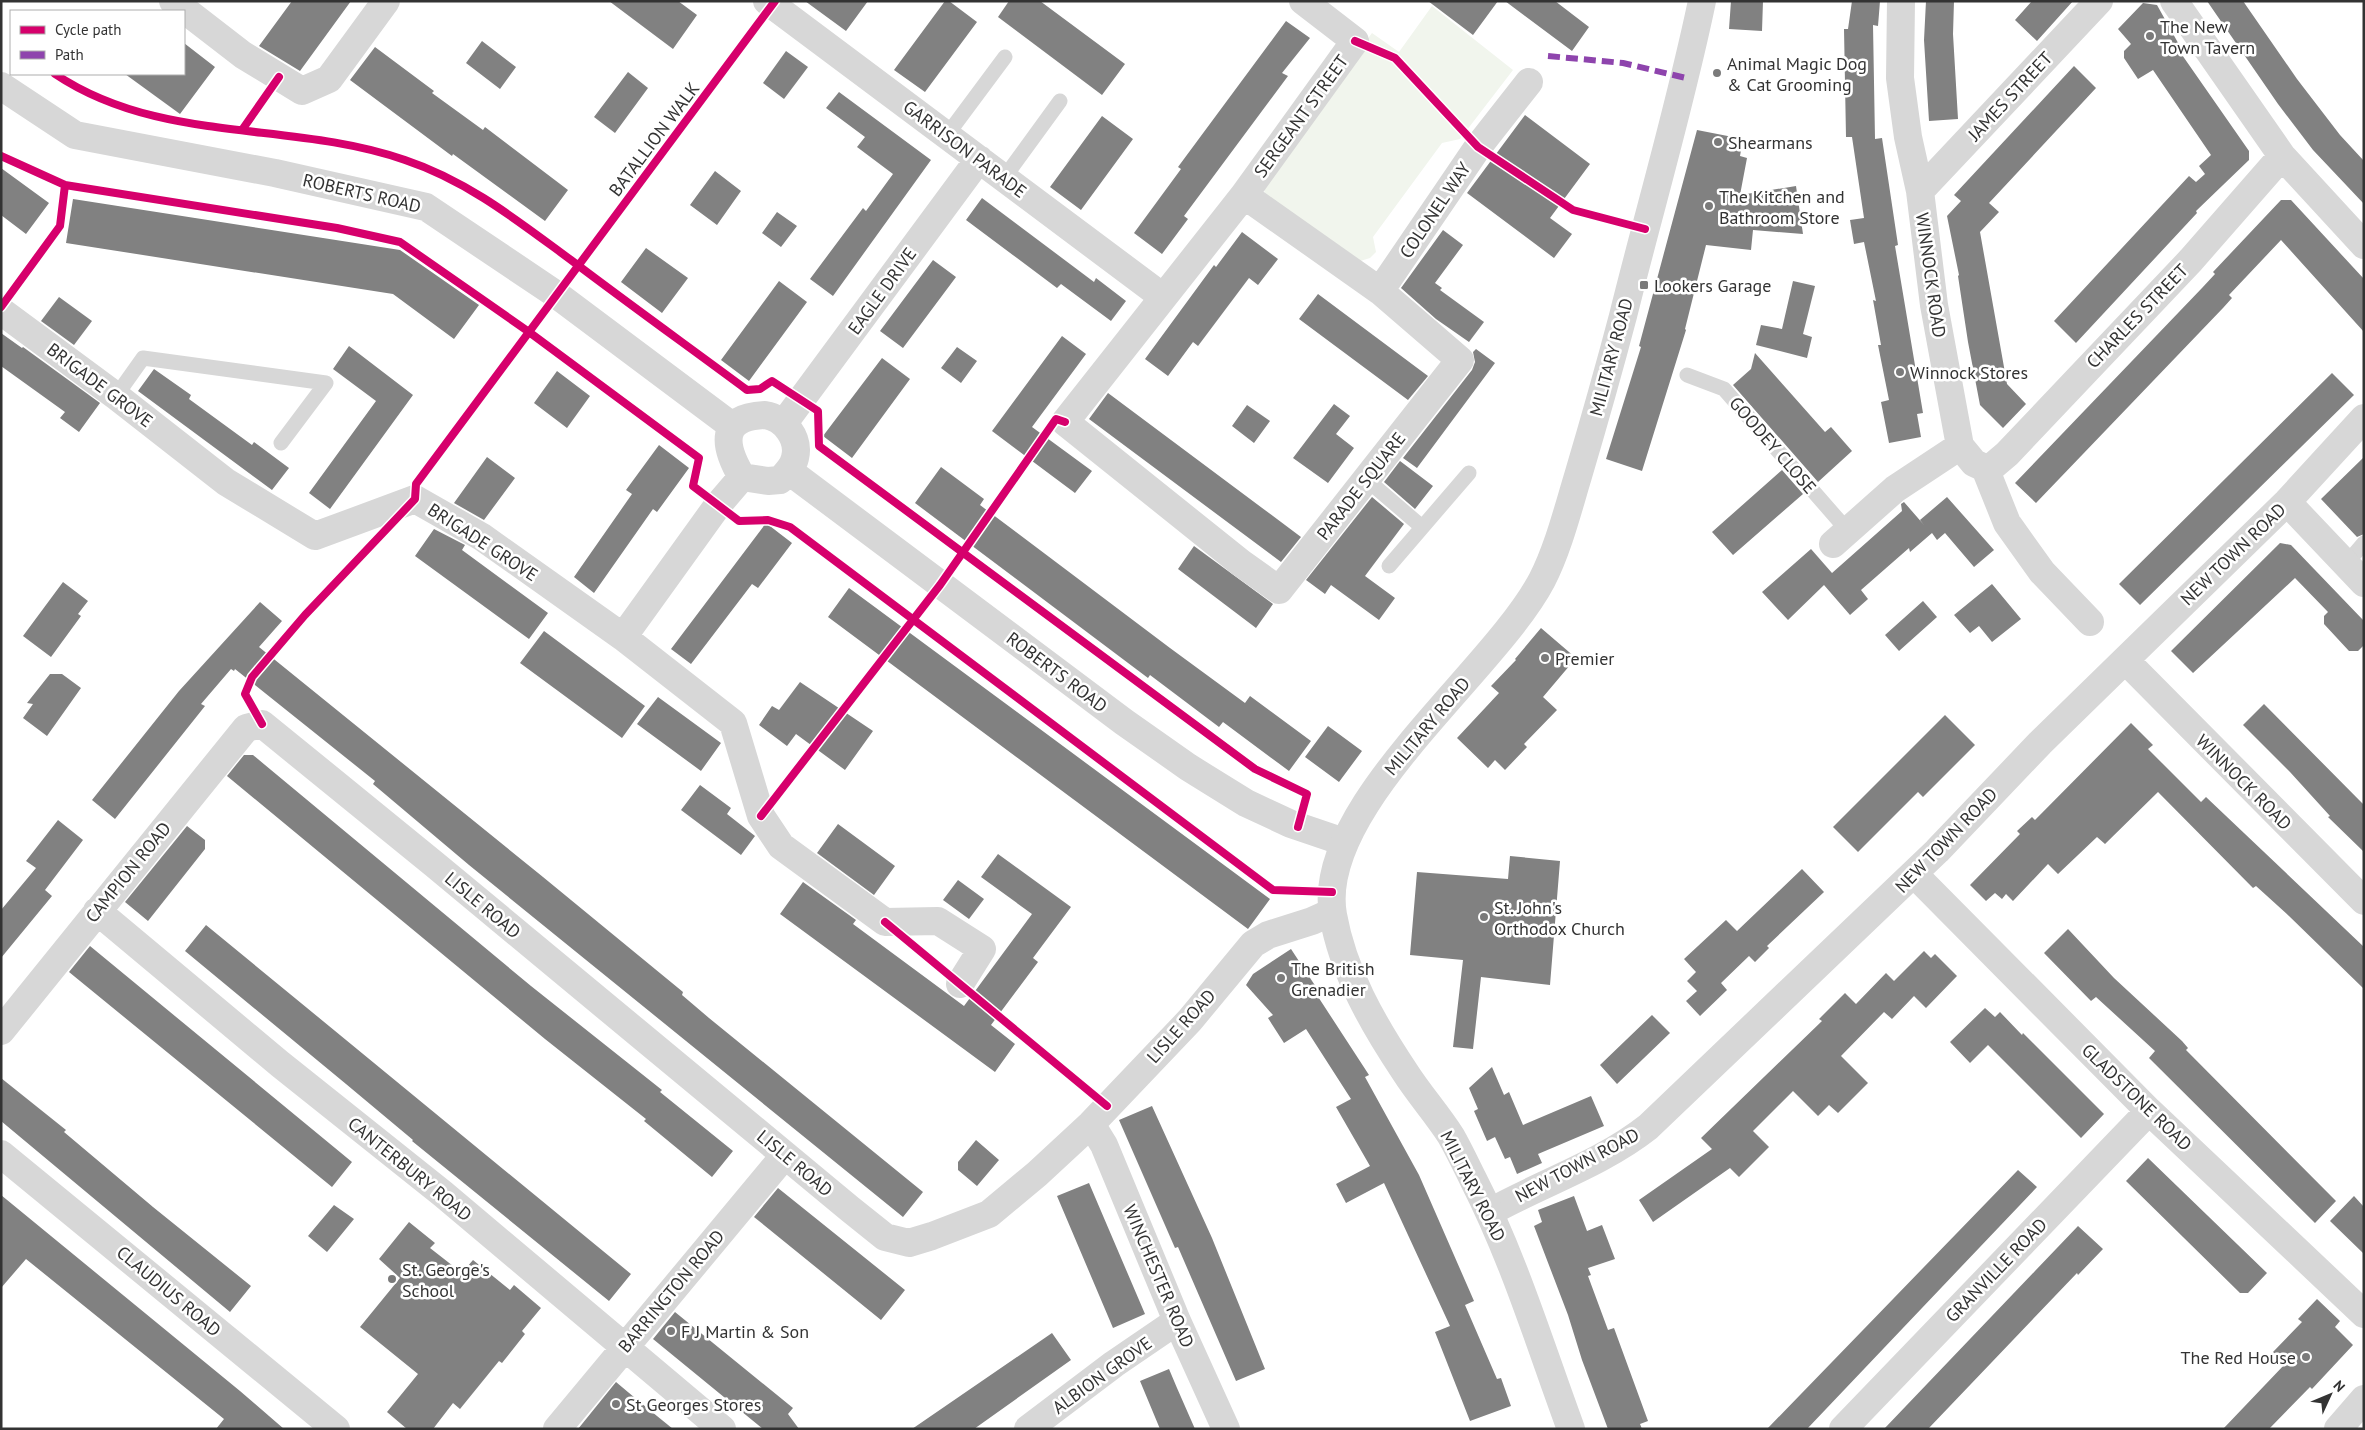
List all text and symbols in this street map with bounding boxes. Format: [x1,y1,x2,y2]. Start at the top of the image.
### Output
legend [10,10,185,75]
place label: The New Town Tavern [2160,15,2255,59]
text: Cycle path [55,20,121,39]
marker: The New Town Tavern [2144,30,2156,42]
text: Path [55,45,84,64]
street label: JAMES STREET [1962,47,2057,146]
street label: SERGEANT STREET [1249,50,1353,182]
place label: Animal Magic Dog & Cat Grooming [1727,52,1867,96]
marker: Animal Magic Dog & Cat Grooming [1711,67,1723,79]
street label: BATALLION WALK [604,77,704,201]
street label: GARRISON PARADE [899,95,1031,203]
place label: Shearmans [1728,131,1813,154]
marker: Shearmans [1712,136,1724,148]
street label: COLONEL WAY [1394,158,1476,262]
street label: ROBERTS ROAD [301,168,423,218]
place label: The Kitchen and Bathroom Store [1719,185,1845,229]
marker: The Kitchen and Bathroom Store [1703,200,1715,212]
street label: WINNOCK ROAD [1911,211,1951,339]
street label: EAGLE DRIVE [843,243,921,339]
street label: CHARLES STREET [2081,259,2193,373]
place label: Lookers Garage [1654,274,1771,297]
marker: Lookers Garage [1638,279,1650,291]
street label: MILITARY ROAD [1584,295,1638,419]
street label: BRIGADE GROVE [42,338,158,432]
place label: Winnock Stores [1910,361,2028,384]
marker: Winnock Stores [1894,366,1906,378]
street label: GOODEY CLOSE [1725,392,1821,498]
street label: PARADE SQUARE [1312,427,1410,545]
street label: BRIGADE GROVE [424,498,542,586]
street label: NEW TOWN ROAD [2176,498,2290,610]
street label: ROBERTS ROAD [1002,627,1112,717]
place label: Premier [1555,647,1614,670]
marker: Premier [1539,652,1551,664]
street label: MILITARY ROAD [1379,672,1475,780]
street label: WINNOCK ROAD [2191,729,2297,835]
street label: NEW TOWN ROAD [1890,783,2002,897]
street label: CAMPION ROAD [80,817,176,927]
street label: LISLE ROAD [440,867,526,943]
place label: St. John's Orthodox Church [1494,896,1625,940]
marker: St. John's Orthodox Church [1478,911,1490,923]
place label: The British Grenadier [1291,957,1375,1001]
marker: The British Grenadier [1275,972,1287,984]
street label: LISLE ROAD [1142,984,1220,1068]
street label: GLADSTONE ROAD [2077,1039,2197,1155]
street label: CANTERBURY ROAD [343,1112,477,1226]
street label: NEW TOWN ROAD [1511,1123,1643,1207]
street label: LISLE ROAD [752,1125,838,1201]
street label: MILITARY ROAD [1435,1127,1511,1245]
street label: WINCHESTER ROAD [1119,1201,1199,1351]
street label: GRANVILLE ROAD [1940,1213,2052,1327]
street label: BARRINGTON ROAD [613,1225,729,1357]
street label: CLAUDIUS ROAD [112,1241,226,1341]
place label: St. George's School [402,1258,490,1302]
marker: St. George's School [386,1273,398,1285]
place label: F J Martin & Son [681,1320,809,1343]
marker: F J Martin & Son [665,1325,677,1337]
street label: ALBION GROVE [1048,1331,1156,1419]
place label: The Red House [2181,1346,2296,1369]
marker: The Red House [2300,1351,2312,1363]
north arrow [2305,1370,2355,1420]
text: N [2330,1376,2349,1396]
place label: St Georges Stores [626,1393,761,1416]
marker: St Georges Stores [610,1398,622,1410]

